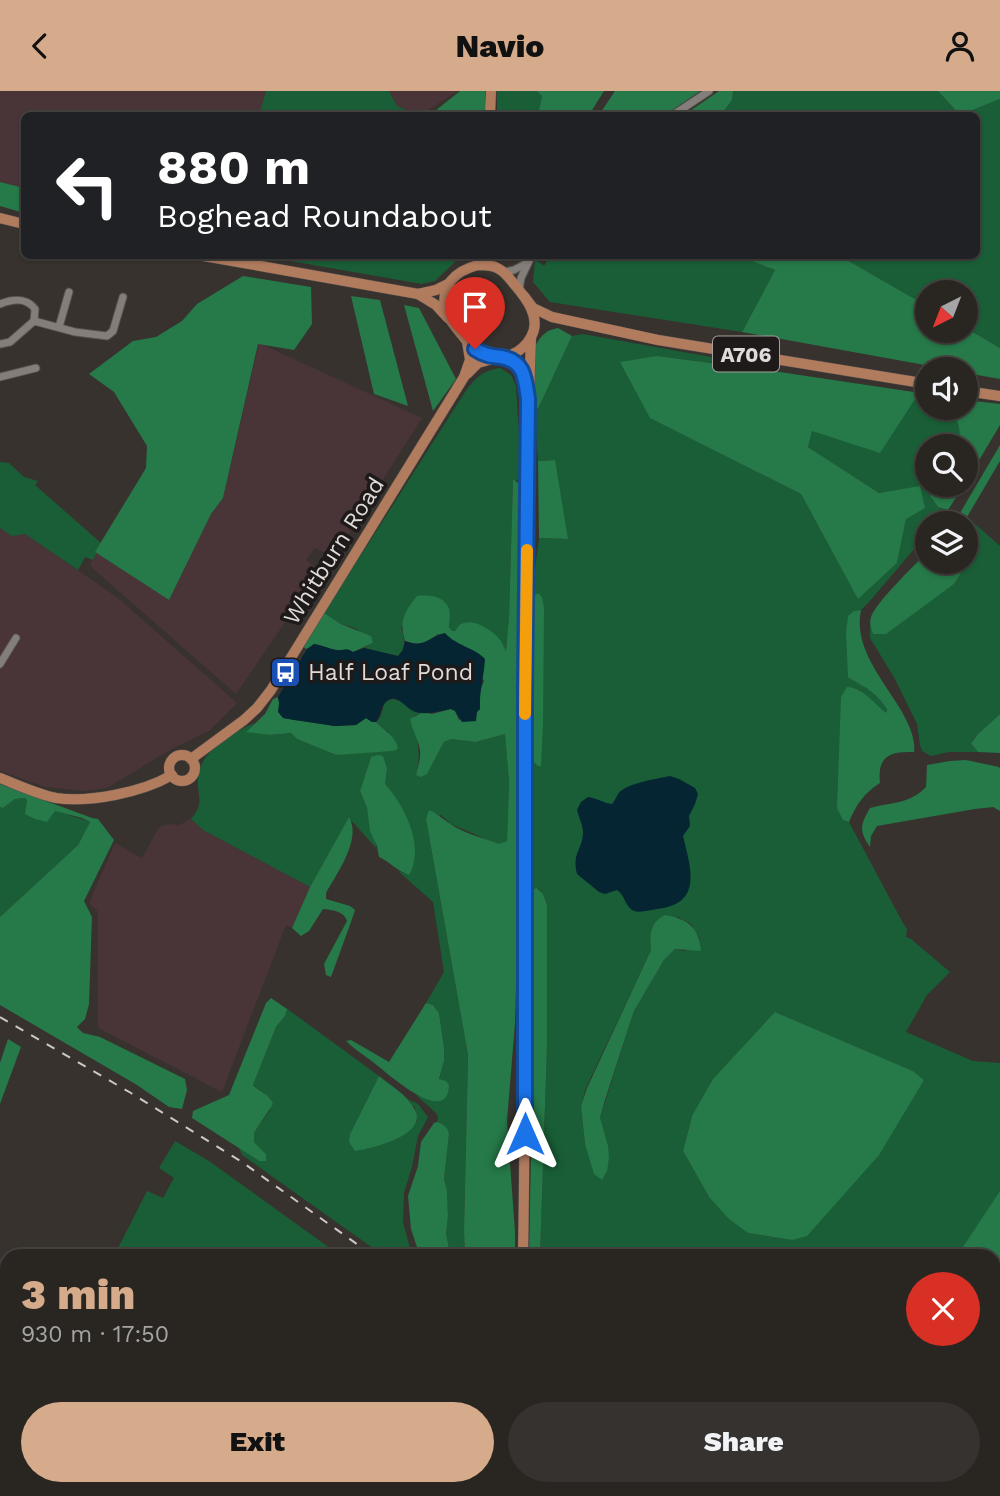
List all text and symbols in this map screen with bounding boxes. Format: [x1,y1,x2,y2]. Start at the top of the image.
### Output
icon: back [21,27,59,65]
text: Navio [456,27,544,65]
icon: person [941,27,979,65]
text: 880 m [157,138,310,196]
icon: left [42,140,133,231]
text: Boghead Roundabout [157,197,492,235]
pin [445,277,505,349]
north arrow [915,280,978,343]
map controls [915,280,978,574]
icon: arrive [456,288,494,326]
road number: A706 [713,337,779,371]
button: sound [915,357,978,420]
button: search [915,434,978,497]
street label: Whitburn Road [278,472,390,630]
button: layers [915,511,978,574]
bus stop icon: Half Loaf Pond [268,655,302,689]
place label: Half Loaf Pond [308,659,473,686]
position arrow [488,1097,562,1171]
text: 3 min [21,1270,135,1319]
button: close [906,1272,980,1346]
text: 930 m · 17:50 [21,1321,169,1348]
button: Exit [21,1402,494,1482]
button: Share [508,1402,980,1482]

